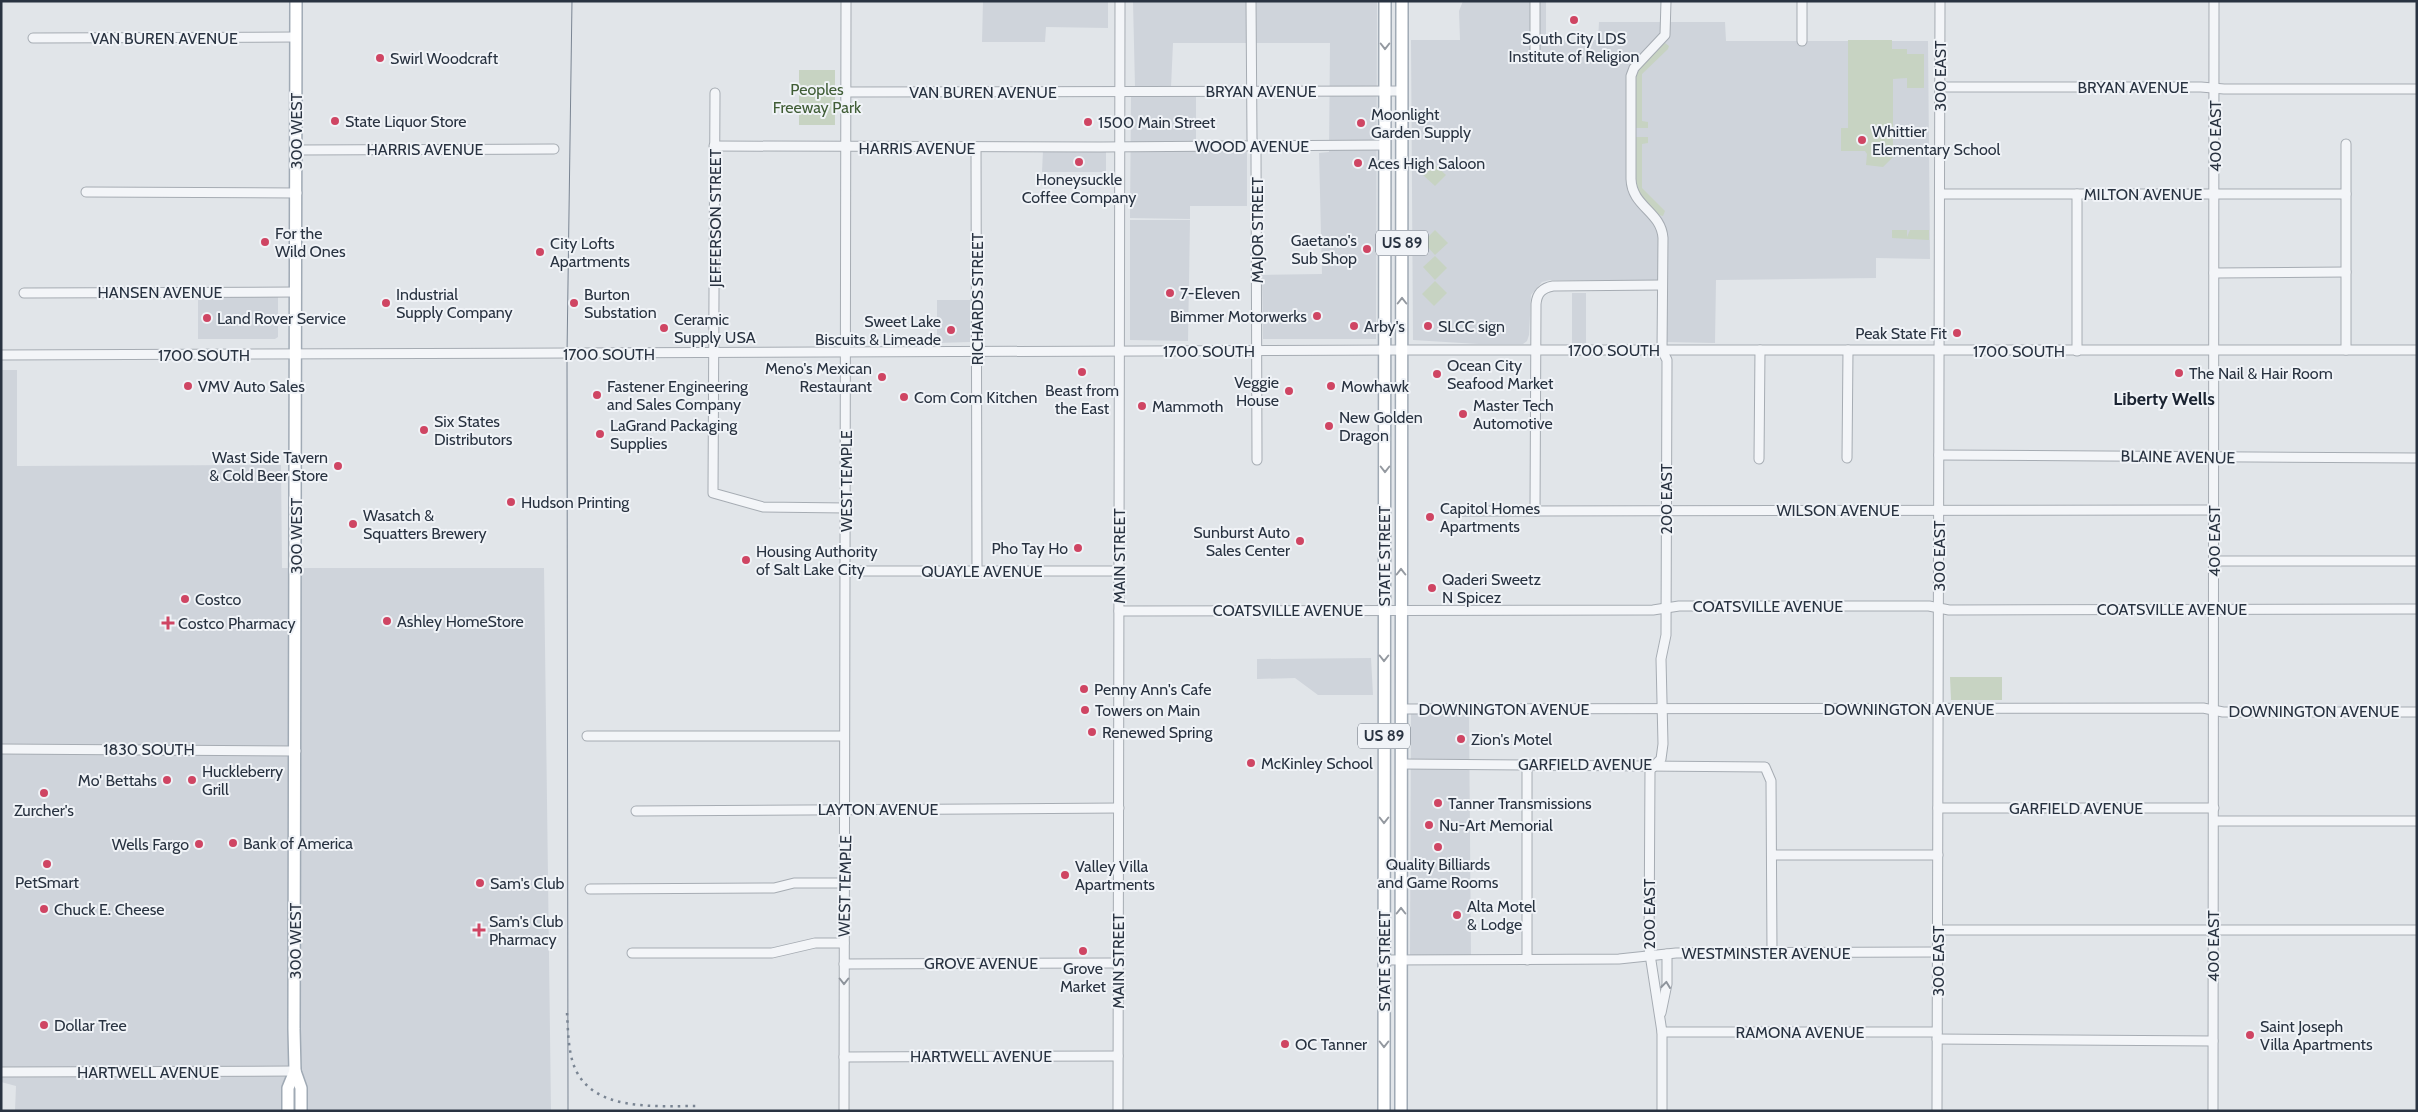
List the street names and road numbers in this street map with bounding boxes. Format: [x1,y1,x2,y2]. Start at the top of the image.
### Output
street label: VAN BUREN AVENUE [90,29,238,48]
street label: 300 EAST [1931,40,1950,112]
street label: BRYAN AVENUE [2077,78,2189,97]
street label: BRYAN AVENUE [1205,82,1317,101]
street label: VAN BUREN AVENUE [909,83,1057,102]
street label: 300 WEST [287,92,306,169]
street label: 400 EAST [2206,100,2225,172]
street label: WOOD AVENUE [1195,137,1309,156]
street label: HARRIS AVENUE [859,139,976,158]
street label: HARRIS AVENUE [367,140,484,159]
street label: JEFFERSON STREET [706,148,725,288]
street label: MAJOR STREET [1248,176,1267,283]
street label: MILTON AVENUE [2084,185,2202,204]
road number: US 89 [1376,230,1428,256]
street label: RICHARDS STREET [968,232,987,365]
street label: HANSEN AVENUE [98,283,223,302]
street label: 1700 SOUTH [1568,341,1660,360]
street label: 1700 SOUTH [1163,342,1255,361]
street label: 1700 SOUTH [1973,342,2065,361]
street label: 1700 SOUTH [563,345,655,364]
street label: 1700 SOUTH [158,346,250,365]
street label: WEST TEMPLE [837,430,856,532]
street label: BLAINE AVENUE [2121,447,2236,468]
street label: 200 EAST [1657,463,1676,534]
street label: 300 WEST [287,497,306,574]
street label: WILSON AVENUE [1776,501,1900,520]
street label: STATE STREET [1375,505,1394,606]
street label: 400 EAST [2205,505,2224,577]
street label: MAIN STREET [1110,508,1129,604]
street label: 300 EAST [1930,520,1949,592]
street label: QUAYLE AVENUE [921,562,1043,581]
street label: COATSVILLE AVENUE [1693,597,1843,616]
street label: COATSVILLE AVENUE [2097,600,2247,619]
street label: COATSVILLE AVENUE [1213,601,1363,620]
street label: DOWNINGTON AVENUE [1419,700,1590,719]
street label: DOWNINGTON AVENUE [1824,700,1995,719]
street label: DOWNINGTON AVENUE [2229,702,2400,721]
road number: US 89 [1358,724,1410,748]
street label: 1830 SOUTH [103,740,195,759]
street label: GARFIELD AVENUE [1518,755,1652,774]
street label: GARFIELD AVENUE [2009,799,2143,818]
street label: LAYTON AVENUE [818,800,938,819]
street label: WEST TEMPLE [835,835,855,937]
street label: 200 EAST [1640,878,1659,949]
street label: 300 WEST [286,902,305,979]
street label: STATE STREET [1375,910,1394,1011]
street label: 400 EAST [2204,910,2223,982]
street label: MAIN STREET [1109,913,1128,1009]
street label: 300 EAST [1929,925,1948,997]
street label: WESTMINSTER AVENUE [1681,944,1851,963]
street label: GROVE AVENUE [924,954,1038,973]
street label: RAMONA AVENUE [1736,1023,1865,1042]
street label: HARTWELL AVENUE [910,1047,1052,1066]
street label: HARTWELL AVENUE [77,1063,219,1082]

